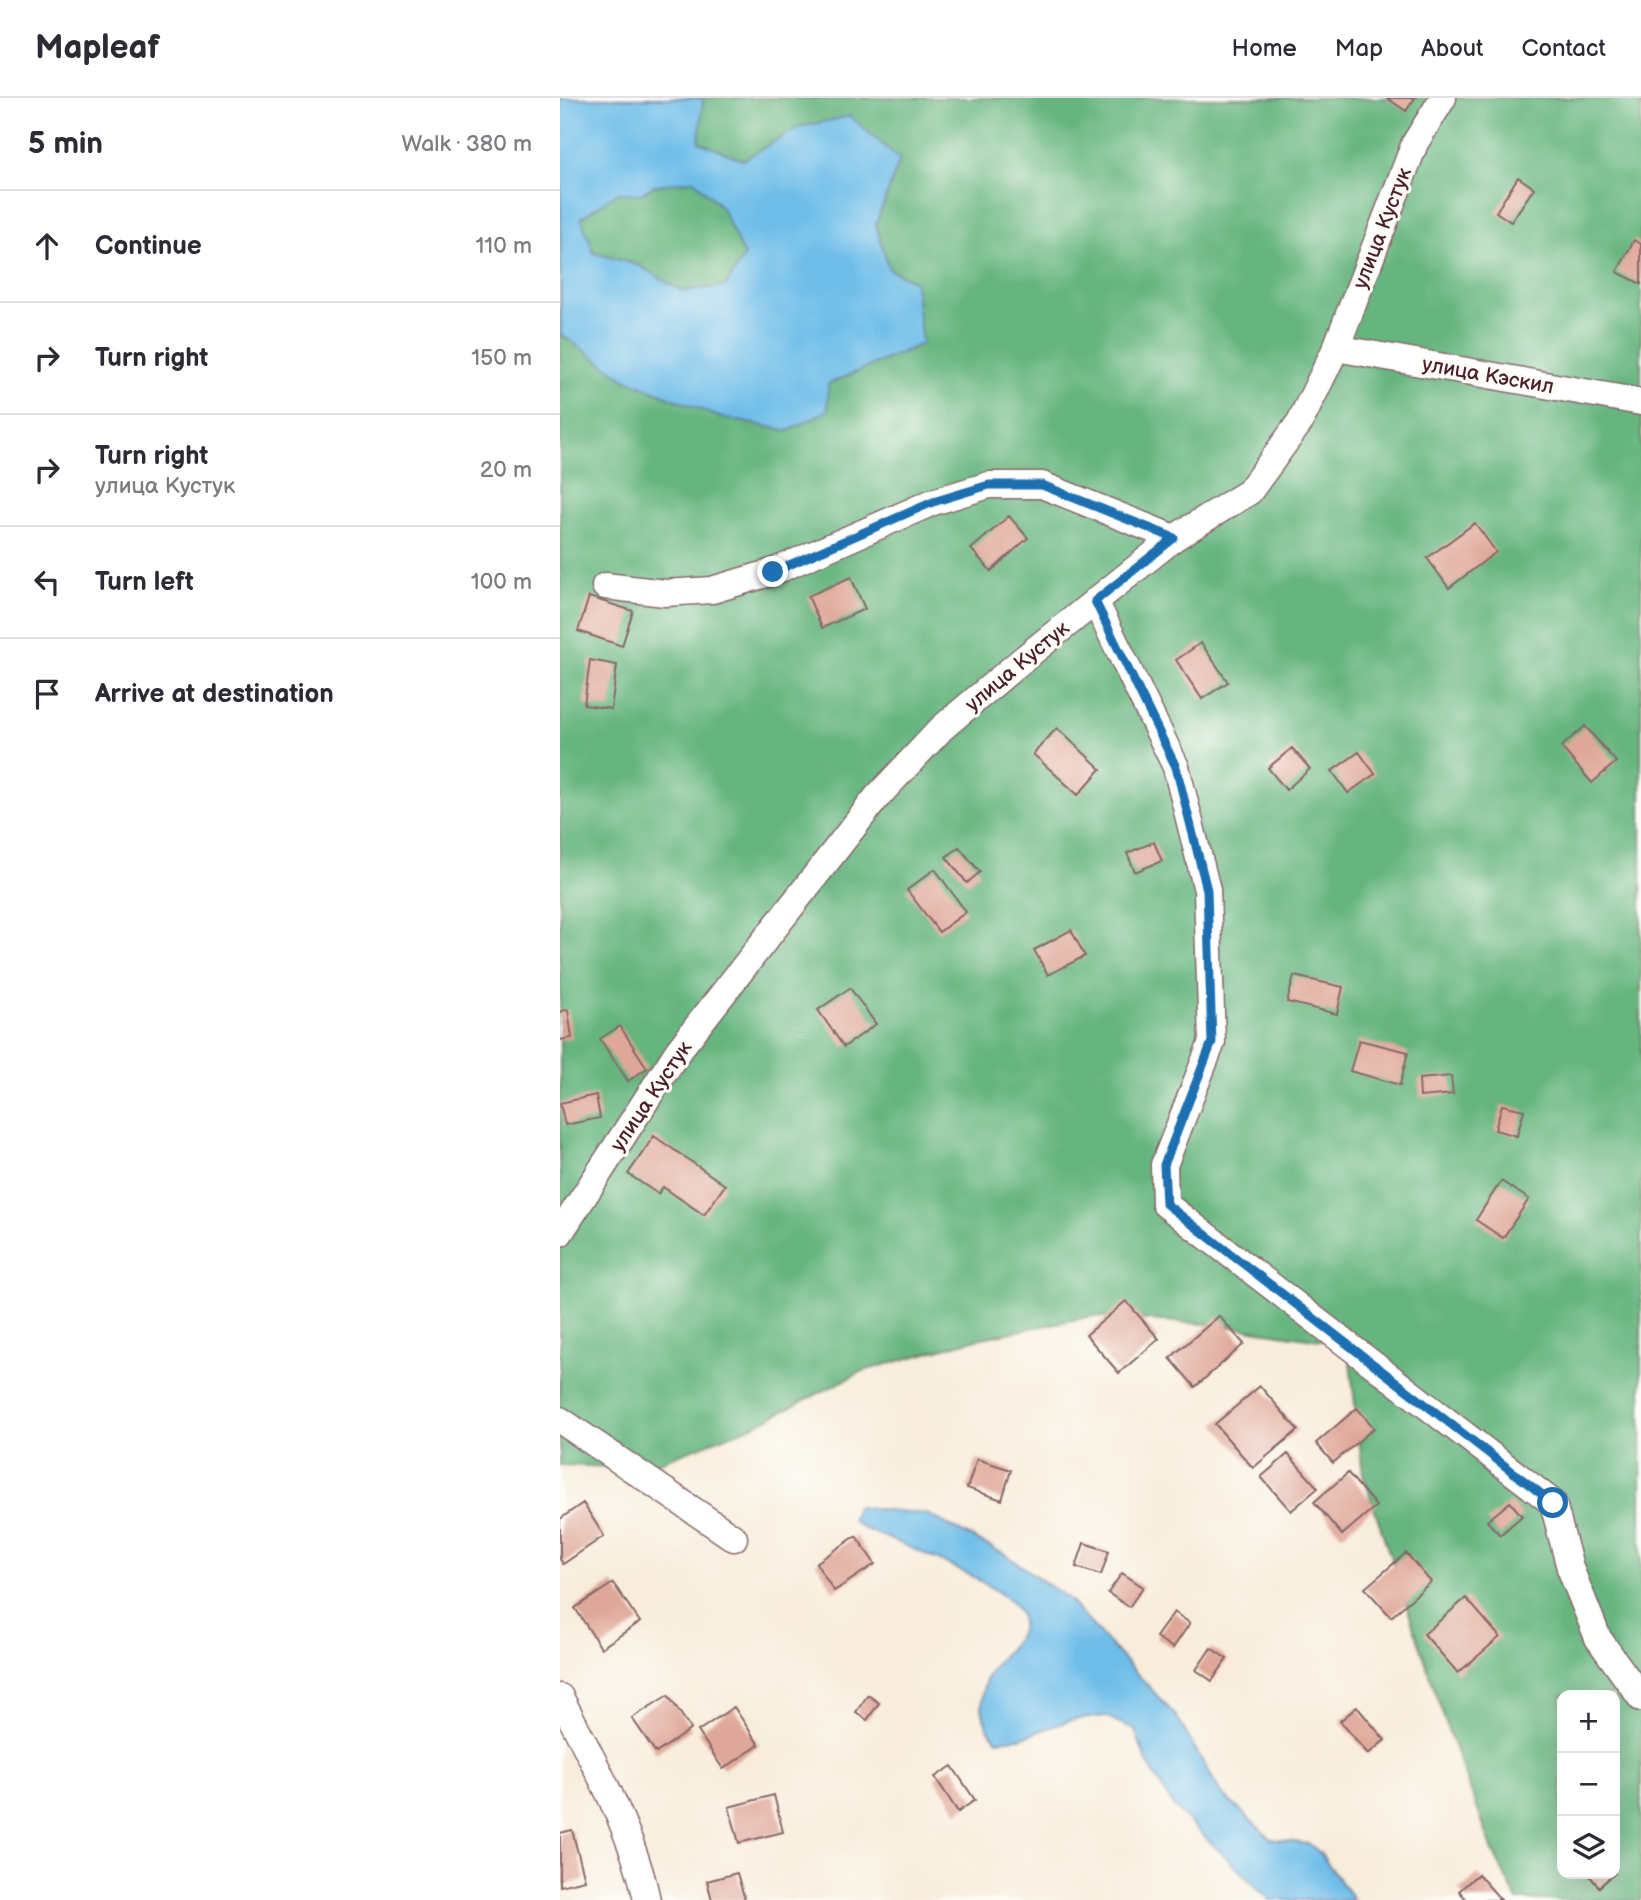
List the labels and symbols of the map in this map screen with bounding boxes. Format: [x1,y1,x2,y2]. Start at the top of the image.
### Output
street label: улица Кустук [1348,164,1417,292]
street label: улица Кэскил [1420,352,1556,399]
route end [757,556,788,587]
street label: улица Кустук [960,616,1074,717]
street label: улица Кустук [605,1036,698,1156]
route start [1537,1487,1568,1518]

